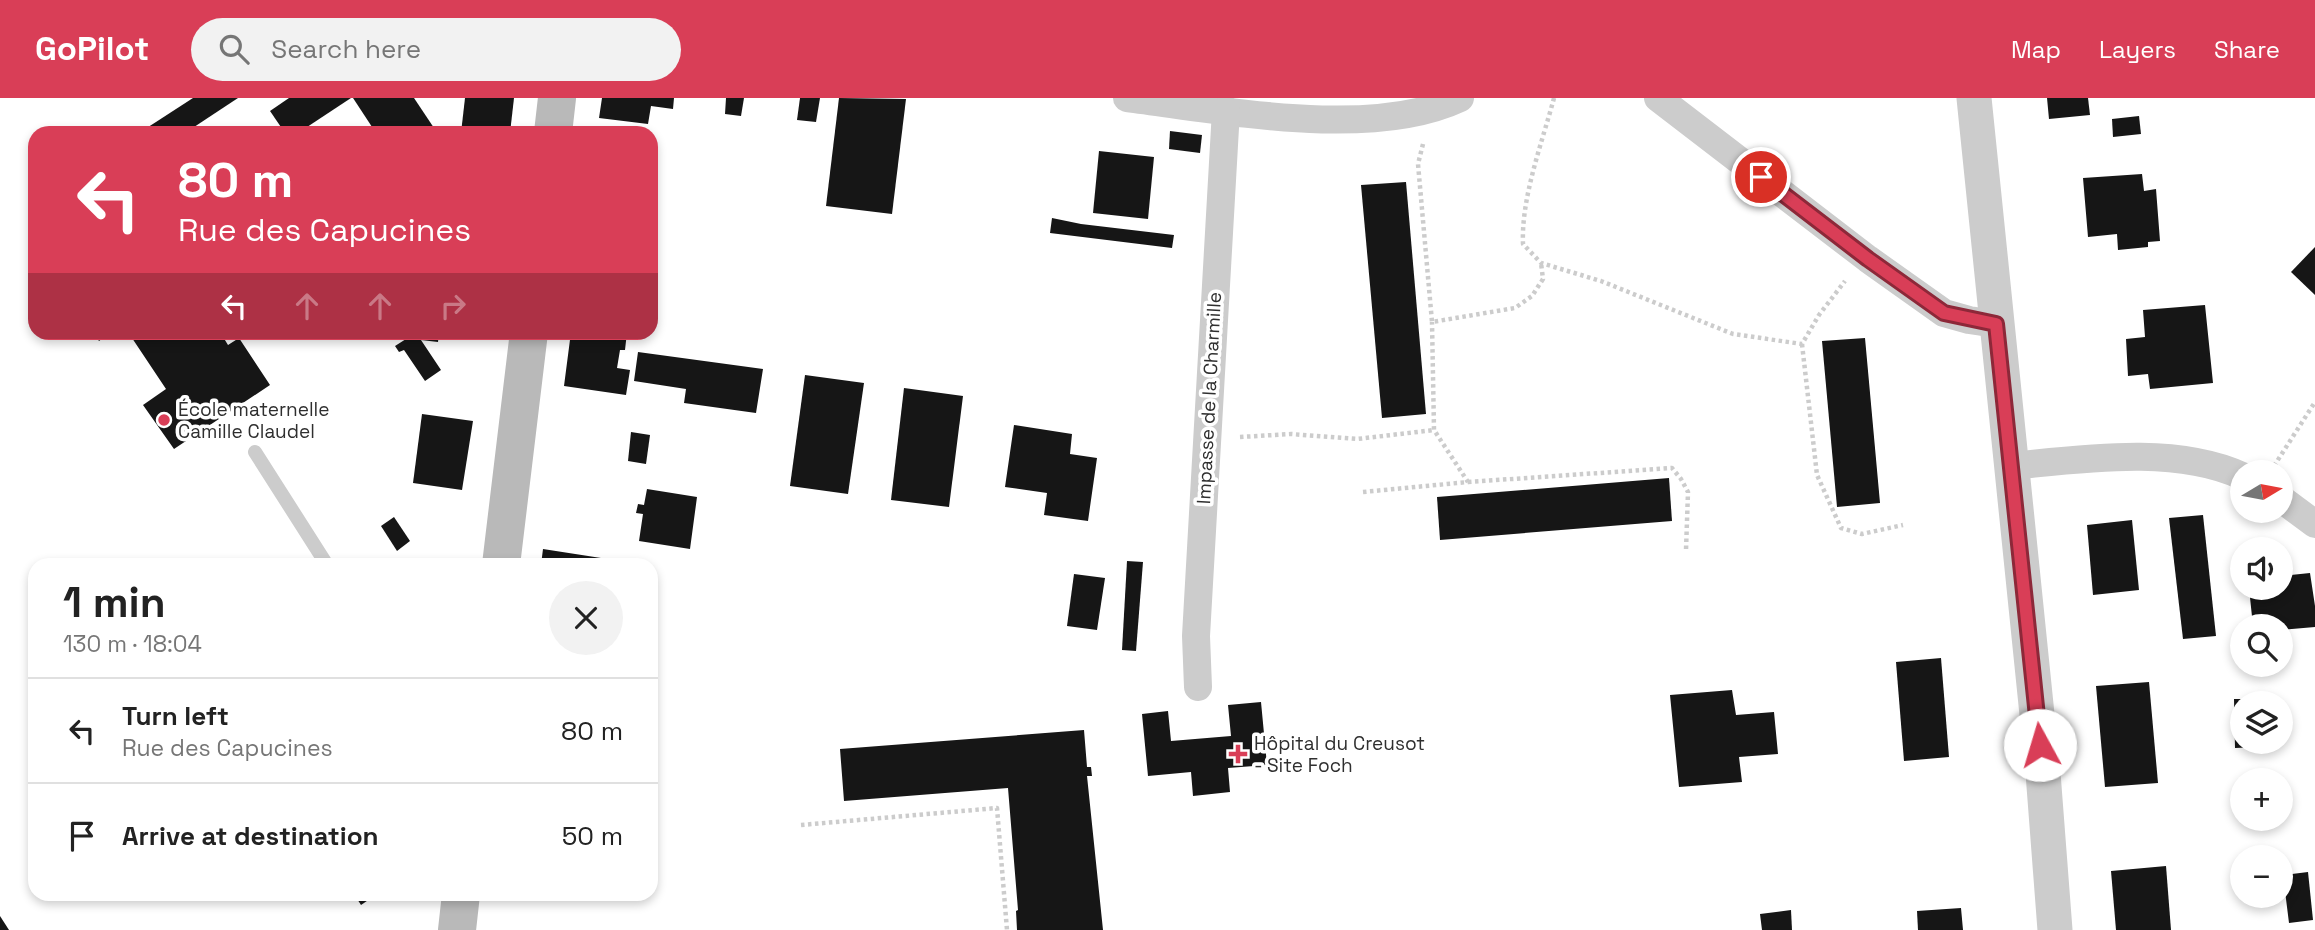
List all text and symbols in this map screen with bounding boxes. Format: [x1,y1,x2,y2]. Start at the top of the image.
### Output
search box [191,18,681,81]
text: GoPilot [35,28,149,70]
icon: search [215,30,253,68]
text: Search here [271,32,421,66]
text: Map [2011,34,2061,65]
text: Layers [2099,34,2176,65]
text: Share [2214,34,2280,65]
pin [1731,147,1791,207]
text: 80 m [178,149,293,211]
icon: left [63,154,154,245]
icon: arrive [1742,158,1780,196]
text: Rue des Capucines [178,210,471,250]
icon: left [215,287,253,325]
icon: ahead [288,287,326,325]
icon: ahead [361,287,399,325]
icon: right [434,287,472,325]
street label: Impasse de la Charmille [1191,291,1227,505]
place label: École maternelle Camille Claudel [178,397,330,444]
marker: École maternelle Camille Claudel [156,412,172,428]
north arrow [2230,460,2292,523]
map controls [2230,460,2293,908]
button: sound [2230,537,2293,600]
text: 1 min [63,576,166,629]
button: close [549,581,623,655]
button: search [2230,614,2293,677]
text: 130 m · 18:04 [63,629,202,659]
button: layers [2230,691,2293,754]
text: Turn left [122,699,229,733]
position arrow [2003,708,2077,782]
icon: left [63,712,101,750]
text: 80 m [561,714,623,748]
place label: Hôpital du Creusot - Site Foch [1254,731,1425,778]
text: Rue des Capucines [122,733,333,763]
marker: Hôpital du Creusot - Site Foch [1228,744,1248,764]
button: + [2230,768,2293,831]
icon: arrive [63,817,101,855]
text: Arrive at destination [122,819,379,853]
text: 50 m [562,819,623,853]
button: − [2230,845,2293,908]

